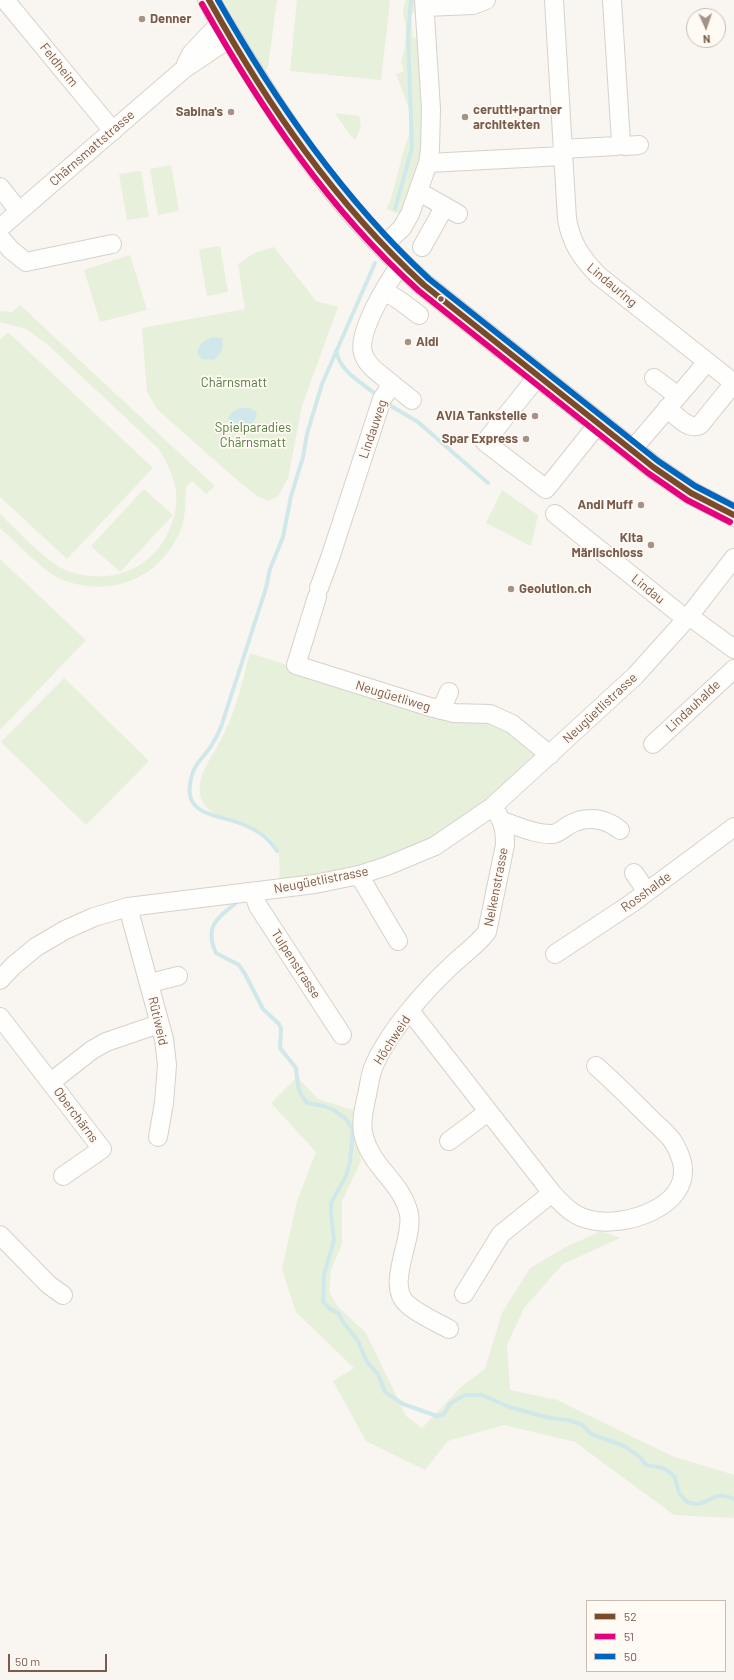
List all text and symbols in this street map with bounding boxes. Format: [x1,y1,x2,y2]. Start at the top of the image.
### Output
north arrow [686,8,726,48]
place label: Denner [150,11,191,27]
marker: Denner [137,14,147,24]
text: N [703,33,711,46]
street label: Feldheim [37,40,81,90]
place label: cerutti+partner architekten [473,102,562,133]
place label: Sabina's [176,104,223,120]
street label: Chärnsmattstrasse [46,107,138,189]
marker: Sabina's [226,107,236,117]
marker: cerutti+partner architekten [460,112,470,122]
street label: Lindauring [584,260,640,310]
unlabelled marker [436,294,446,304]
place label: Aldi [416,334,439,350]
marker: Aldi [403,337,413,347]
park label: Chärnsmatt [201,375,267,391]
street label: Lindauweg [356,397,390,461]
place label: AVIA Tankstelle [436,408,527,424]
marker: AVIA Tankstelle [530,411,540,421]
park label: Spielparadies Chärnsmatt [215,420,291,451]
place label: Spar Express [442,431,518,447]
marker: Spar Express [521,434,531,444]
place label: Andi Muff [577,497,633,513]
marker: Andi Muff [636,500,646,510]
place label: Kita Märlischloss [571,530,643,561]
marker: Kita Märlischloss [646,540,656,550]
street label: Lindau [628,571,668,607]
place label: Geolution.ch [519,581,592,597]
marker: Geolution.ch [506,584,516,594]
street label: Neugüetlistrasse [560,670,640,746]
street label: Neugüetliweg [354,677,432,715]
street label: Lindauhalde [662,677,724,735]
street label: Nelkenstrasse [481,846,511,928]
street label: Neugüetlistrasse [272,863,370,897]
street label: Rosshalde [618,869,674,915]
street label: Tulpenstrasse [268,926,324,1002]
street label: Rütiweid [145,995,171,1047]
street label: Höchweid [370,1012,414,1068]
street label: Oberchärns [50,1084,102,1146]
legend [586,1600,726,1672]
text: 52 [624,1609,637,1623]
text: 51 [624,1629,634,1643]
scale bar [10,1646,109,1672]
text: 50 [624,1649,637,1663]
text: 50 m [15,1654,40,1668]

